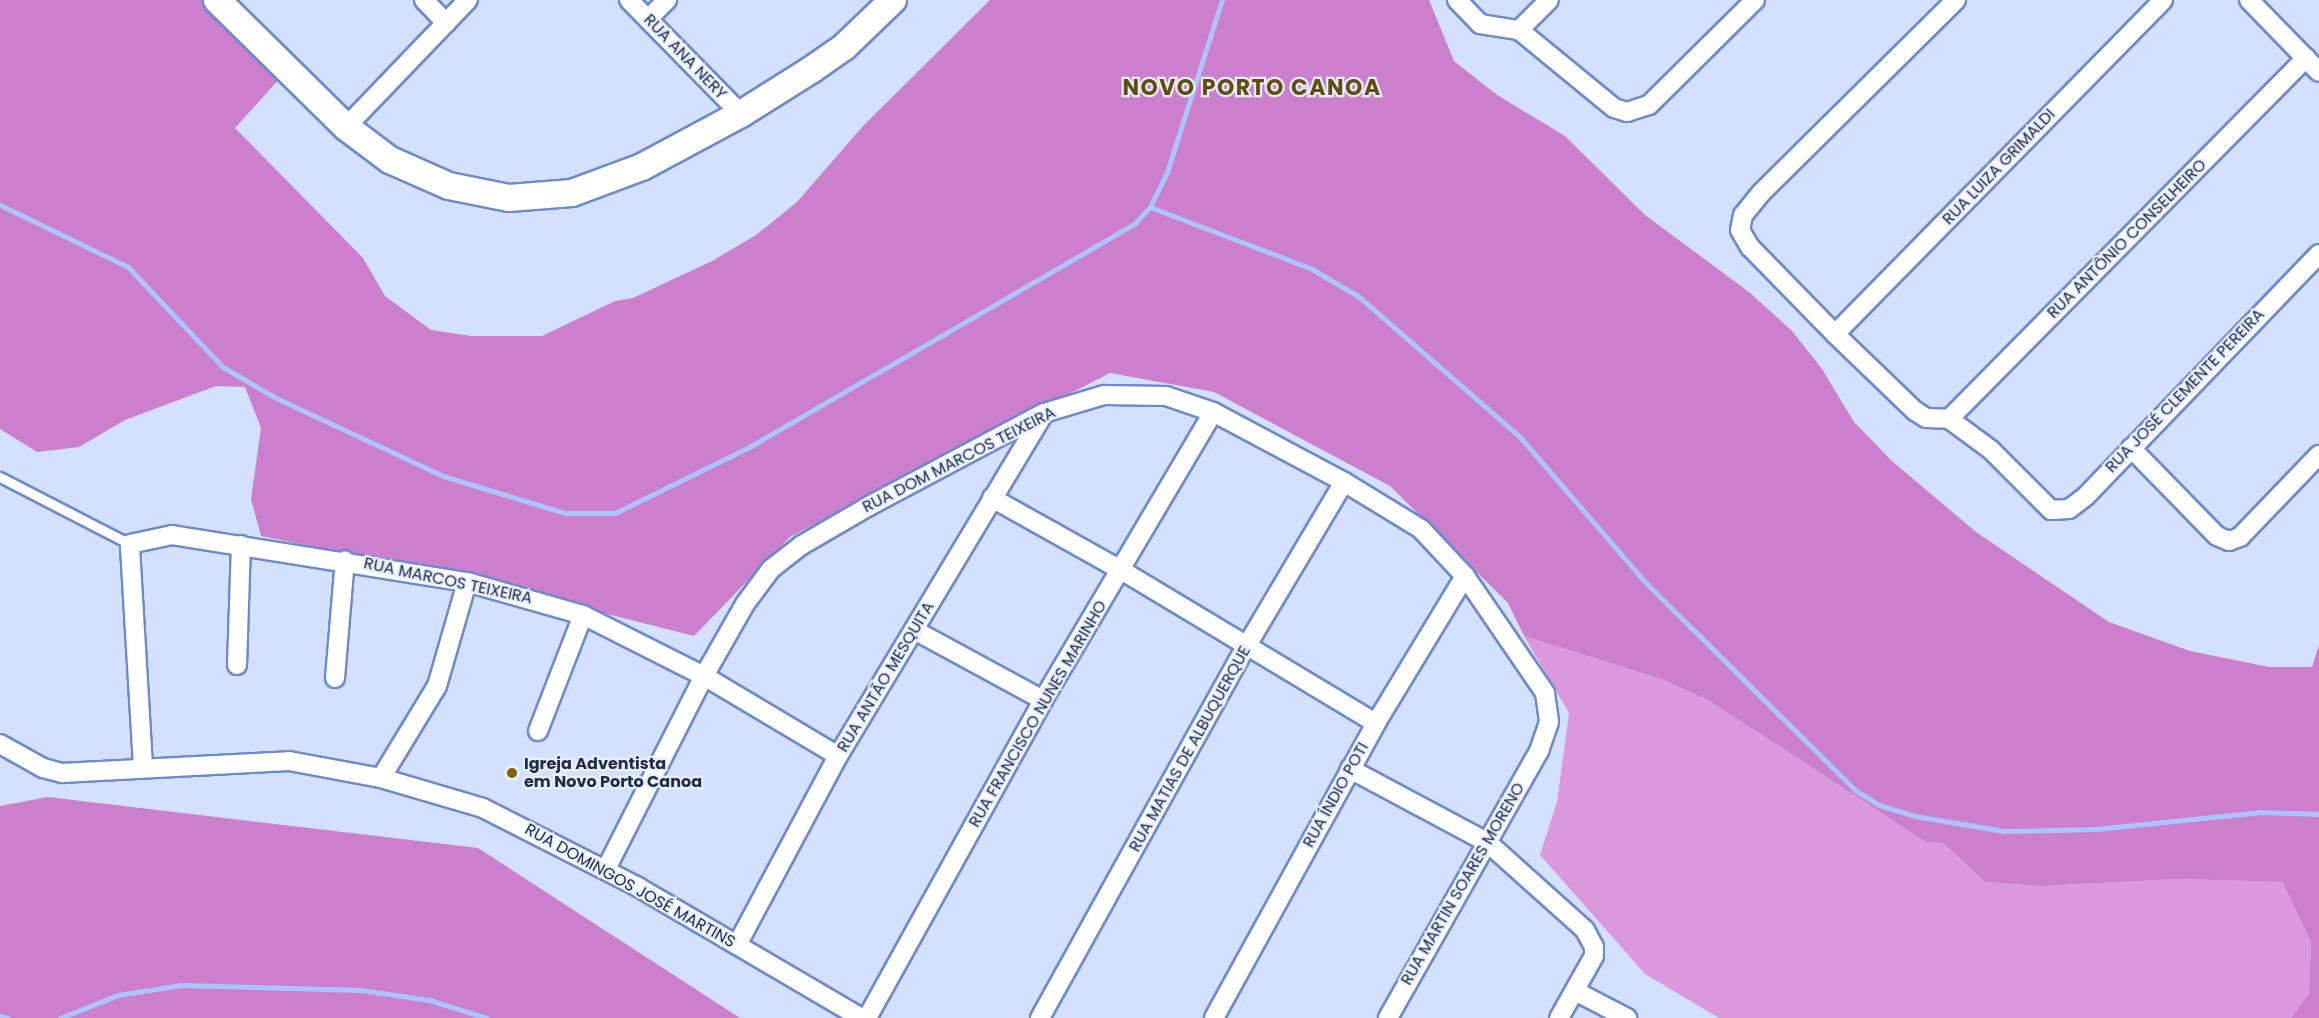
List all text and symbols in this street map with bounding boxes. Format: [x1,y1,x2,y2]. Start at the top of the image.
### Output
street label: RUA ANA NERY [639,10,731,104]
district label: NOVO PORTO CANOA [1122,75,1382,101]
street label: RUA LUIZA GRIMALDI [1939,105,2059,229]
street label: RUA ANTÔNIO CONSELHEIRO [2043,155,2211,323]
street label: RUA JOSÉ CLEMENTE PEREIRA [2102,305,2268,477]
street label: RUA DOM MARCOS TEIXEIRA [859,403,1059,517]
street label: RUA MARCOS TEIXEIRA [362,554,534,608]
street label: RUA FRANCISCO NUNES MARINHO [965,597,1111,831]
street label: RUA ANTÃO MESQUITA [833,598,939,756]
street label: RUA MATIAS DE ALBUQUERQUE [1125,643,1255,855]
street label: RUA ÍNDIO POTI [1299,739,1373,851]
place label: Igreja Adventista em Novo Porto Canoa [524,754,702,792]
marker: Igreja Adventista em Novo Porto Canoa [505,766,519,780]
street label: RUA MARTIN SOARES MORENO [1397,779,1529,989]
street label: RUA DOMINGOS JOSÉ MARTINS [521,820,739,952]

